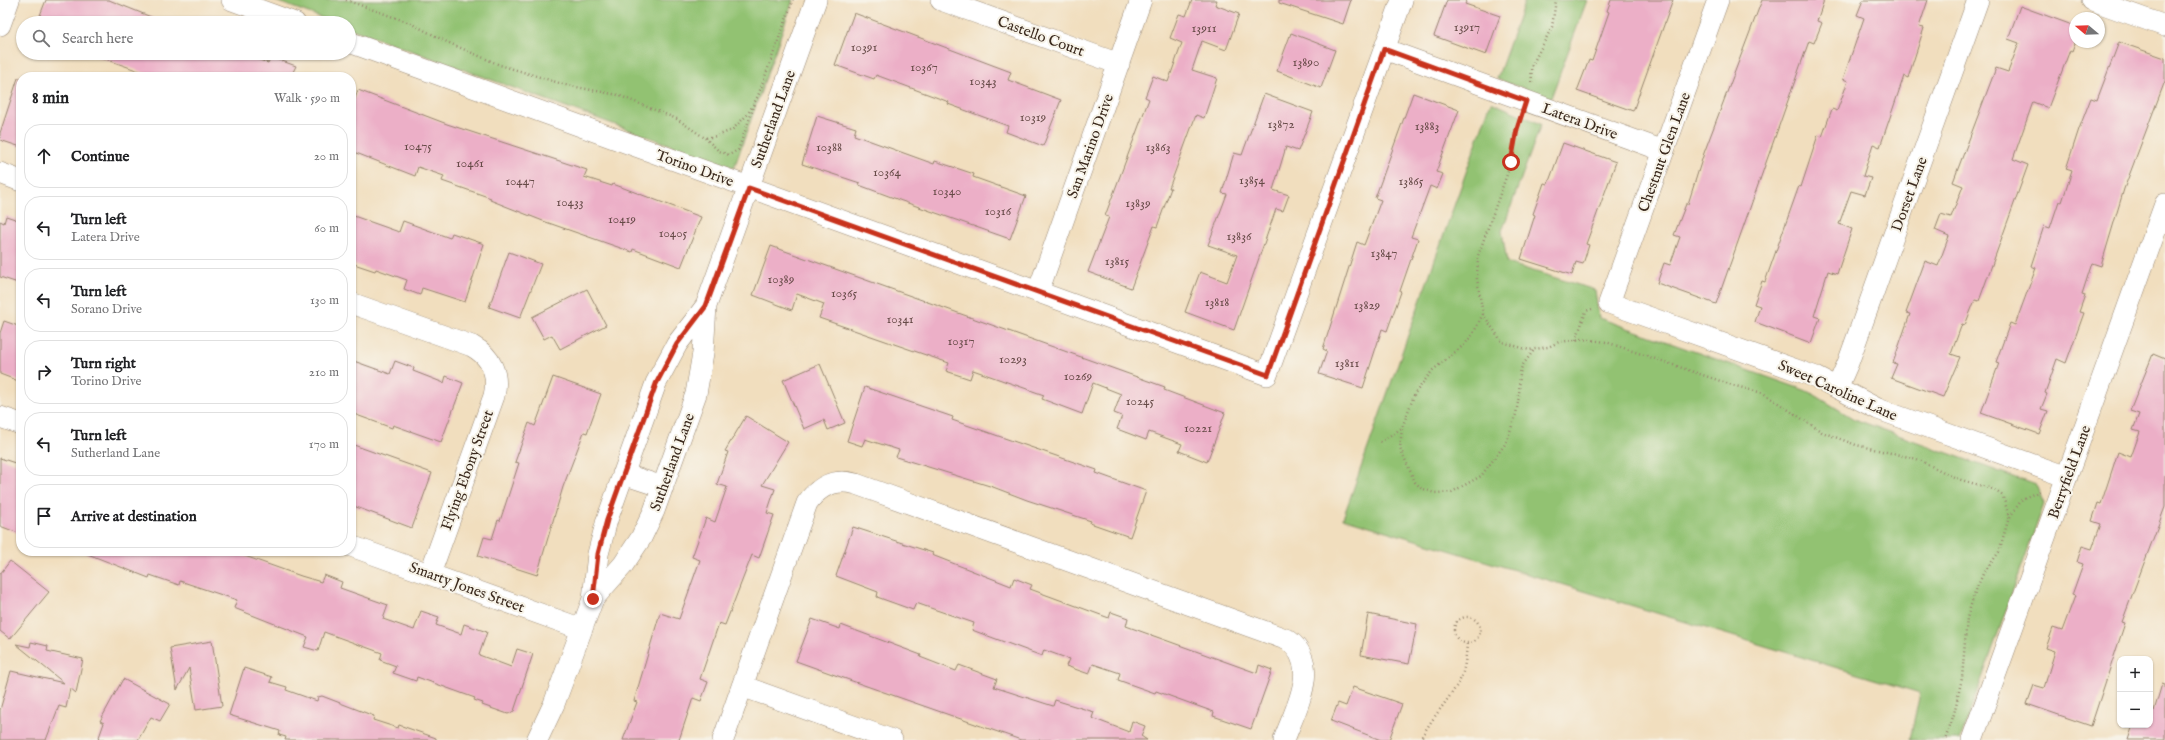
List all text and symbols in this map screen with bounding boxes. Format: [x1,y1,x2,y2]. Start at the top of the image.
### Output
street label: Castello Court [995,12,1087,61]
north arrow [2069,12,2105,48]
search box [16,16,356,60]
house number: 13917 [1454,19,1480,36]
house number: 13911 [1191,20,1217,37]
icon: search [30,27,52,49]
text: Search here [62,29,133,48]
house number: 10391 [851,39,877,56]
house number: 13890 [1293,54,1319,71]
house number: 10367 [910,59,938,76]
street label: Sutherland Lane [747,68,800,171]
house number: 10343 [969,73,997,90]
text: 8 min [32,88,69,109]
text: Walk · 590 m [274,90,340,107]
street label: Chestnut Glen Lane [1634,90,1695,215]
street label: San Marino Drive [1063,91,1118,201]
street label: Latera Drive [1539,99,1620,144]
house number: 10319 [1020,109,1047,126]
house number: 13872 [1268,116,1294,133]
house number: 13883 [1415,118,1440,135]
house number: 10475 [404,138,432,155]
house number: 10388 [816,139,842,156]
house number: 13863 [1145,139,1171,156]
icon: ahead [33,145,55,167]
street label: Torino Drive [653,146,736,191]
text: Continue [71,147,129,166]
text: 20 m [314,148,339,165]
route start [1502,153,1520,171]
street label: Dorset Lane [1887,154,1932,234]
house number: 10461 [456,155,484,172]
house number: 10364 [873,164,902,181]
house number: 13854 [1239,172,1266,189]
house number: 10447 [505,173,535,190]
house number: 13865 [1399,173,1424,190]
house number: 10340 [933,183,961,200]
house number: 10433 [556,194,584,211]
house number: 13839 [1125,195,1151,212]
house number: 10316 [985,203,1012,220]
text: Turn left [71,210,127,229]
house number: 10419 [608,211,636,228]
icon: left [33,217,55,239]
text: 60 m [314,220,339,237]
house number: 10405 [659,225,688,242]
house number: 13836 [1226,228,1252,245]
text: Latera Drive [71,229,140,246]
house number: 13847 [1371,245,1397,262]
house number: 13815 [1105,253,1129,270]
house number: 10389 [768,271,795,288]
text: Turn left [71,282,127,301]
house number: 10365 [831,285,857,302]
icon: left [33,289,55,311]
text: 130 m [310,292,339,309]
house number: 13818 [1205,294,1229,311]
house number: 13829 [1354,297,1381,314]
text: Sorano Drive [71,301,142,318]
house number: 10341 [886,311,914,328]
house number: 10317 [948,333,974,350]
house number: 10293 [999,351,1027,368]
text: Turn right [71,354,136,373]
house number: 13811 [1335,355,1359,372]
street label: Sweet Caroline Lane [1775,356,1900,425]
icon: right [33,361,55,383]
text: 210 m [309,364,339,381]
house number: 10269 [1064,368,1093,385]
text: Torino Drive [71,373,142,390]
house number: 10245 [1126,393,1154,410]
street label: Flying Ebony Street [437,407,498,533]
street label: Sutherland Lane [646,411,699,514]
house number: 10221 [1184,420,1212,437]
street label: Berryfield Lane [2044,423,2095,522]
text: Turn left [71,426,127,445]
icon: left [33,433,55,455]
text: 170 m [309,436,339,453]
text: Sutherland Lane [71,445,160,462]
icon: arrive [33,505,55,527]
text: Arrive at destination [71,507,197,526]
street label: Smarty Jones Street [406,558,527,617]
route end [584,590,602,608]
map controls [2117,656,2153,728]
button: + [2117,656,2153,692]
button: − [2117,692,2153,728]

